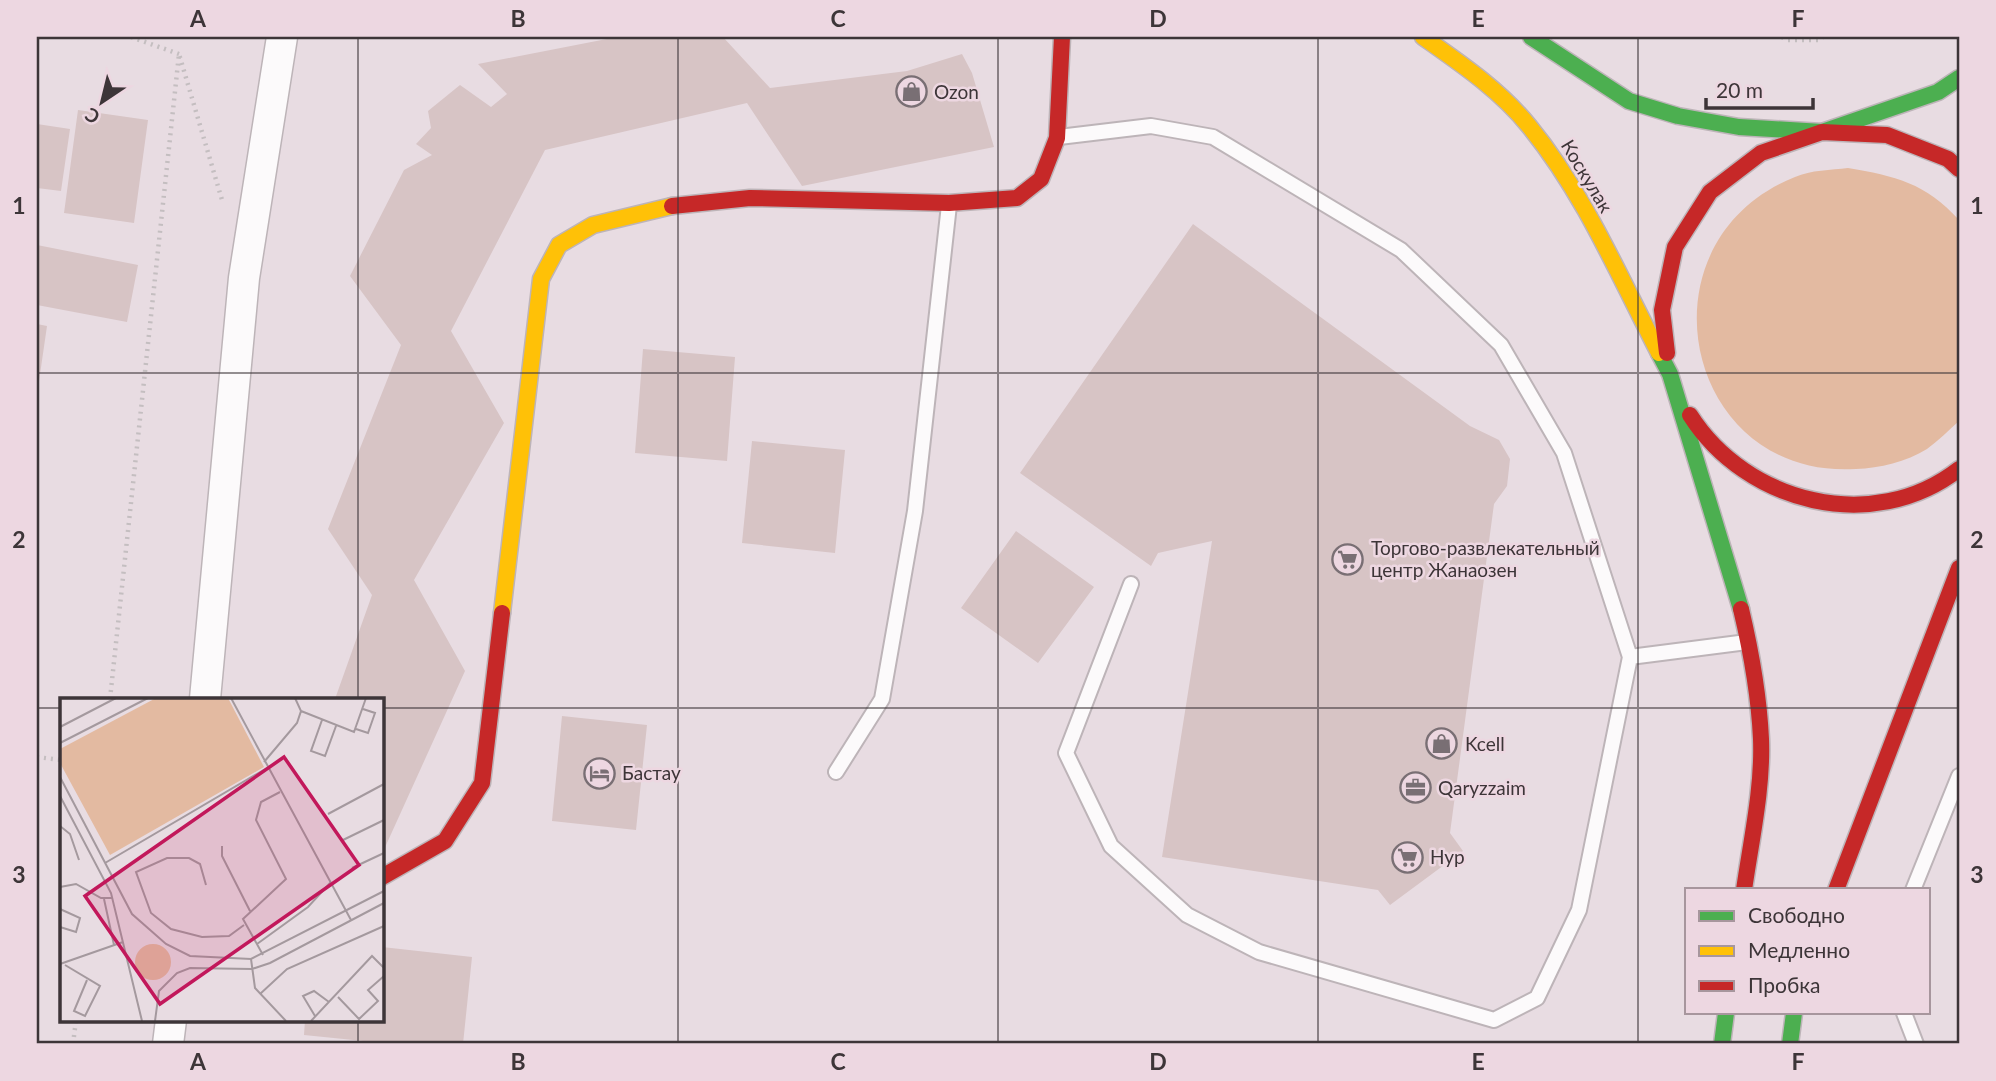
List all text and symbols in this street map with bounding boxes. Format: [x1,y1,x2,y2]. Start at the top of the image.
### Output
text: A [189,4,207,32]
text: B [510,4,526,32]
text: C [830,4,846,32]
text: D [1149,4,1167,32]
text: E [1471,4,1485,32]
text: F [1791,4,1805,32]
north arrow [66,66,136,136]
scale bar [1706,66,1812,110]
shop icon: Ozon [894,75,928,109]
text: 20 m [1716,77,1763,102]
place label: Ozon [934,80,979,103]
text: С [80,103,104,129]
street label: Коскулак [1557,135,1618,217]
text: 1 [12,191,26,219]
text: 1 [1970,191,1984,219]
text: 2 [12,525,26,553]
text: 2 [1970,525,1984,553]
place label: Торгово-развлекательный центр Жанаозен [1371,536,1600,581]
supermarket icon: Торгово-развлекательный центр Жанаозен [1331,542,1365,576]
inset map [60,698,383,1021]
shop icon: Kcell [1425,727,1459,761]
place label: Kcell [1465,732,1505,755]
hotel icon: Бастау [582,756,616,790]
place label: Бастау [622,761,681,784]
office icon: Qaryzzaim [1398,771,1432,805]
place label: Qaryzzaim [1438,776,1526,799]
supermarket icon: Нур [1390,840,1424,874]
place label: Нур [1430,845,1465,868]
text: 3 [12,860,26,888]
text: 3 [1970,860,1984,888]
legend [1685,888,1930,1014]
text: Свободно [1748,902,1845,927]
text: Медленно [1748,937,1850,962]
text: Пробка [1748,972,1821,997]
text: A [189,1047,207,1075]
text: B [510,1047,526,1075]
text: C [830,1047,846,1075]
text: D [1149,1047,1167,1075]
text: E [1471,1047,1485,1075]
text: F [1791,1047,1805,1075]

